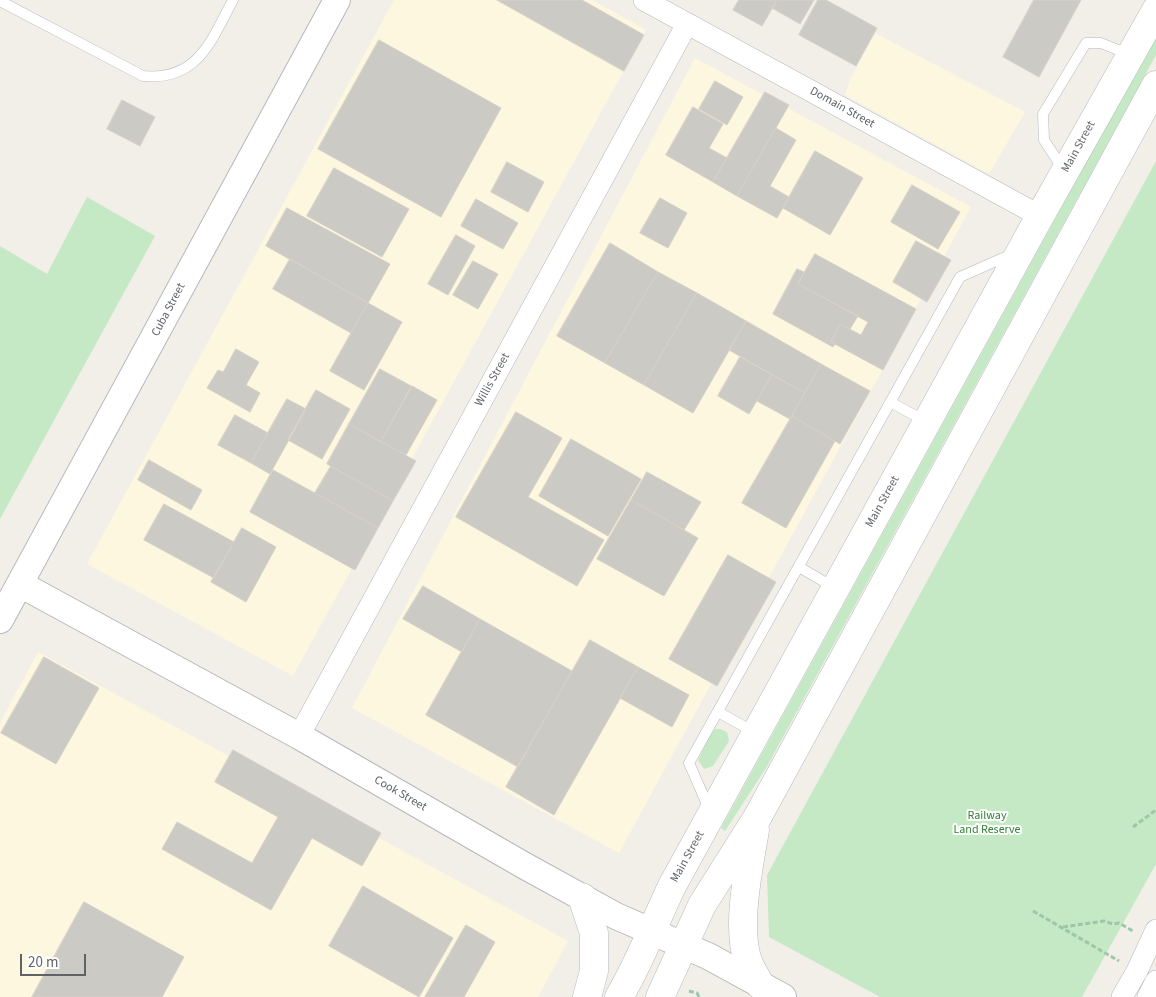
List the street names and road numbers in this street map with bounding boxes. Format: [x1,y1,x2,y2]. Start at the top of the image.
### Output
street label: Domain Street [807,84,877,132]
street label: Main Street [1059,119,1099,175]
street label: Cuba Street [149,281,189,339]
street label: Willis Street [472,351,514,409]
street label: Main Street [863,474,903,530]
street label: Cook Street [371,773,429,815]
street label: Main Street [668,829,708,885]

